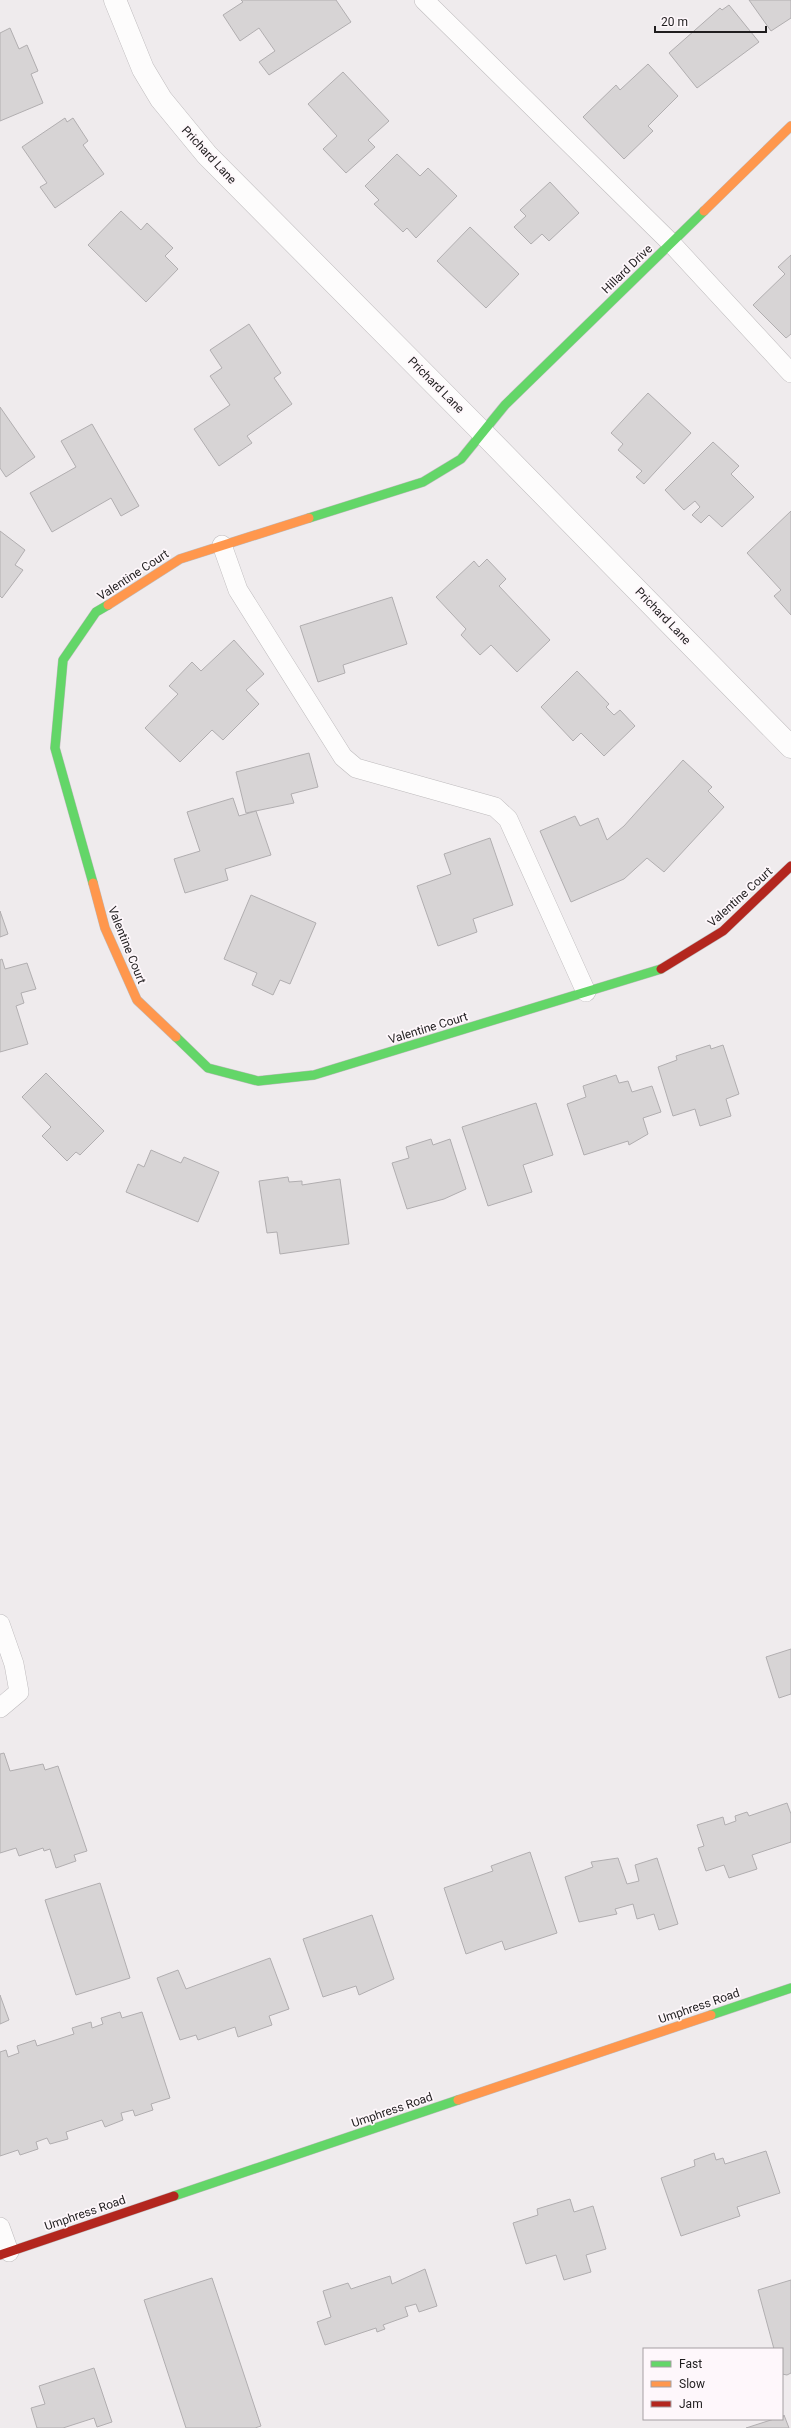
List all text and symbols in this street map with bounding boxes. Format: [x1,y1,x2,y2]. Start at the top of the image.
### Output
scale bar [655,8,766,34]
text: 20 m [661,15,688,29]
street label: Prichard Lane [179,123,239,187]
street label: Hillard Drive [599,242,655,296]
street label: Prichard Lane [405,354,467,416]
street label: Valentine Court [95,547,171,603]
street label: Prichard Lane [632,585,694,647]
street label: Valentine Court [705,864,775,930]
street label: Valentine Court [105,904,149,986]
street label: Valentine Court [387,1009,469,1047]
street label: Umphress Road [657,1986,741,2026]
street label: Umphress Road [350,2090,434,2130]
street label: Umphress Road [43,2193,127,2233]
legend [643,2348,783,2420]
text: Fast [679,2357,702,2371]
text: Slow [679,2377,705,2391]
text: Jam [679,2397,703,2411]

